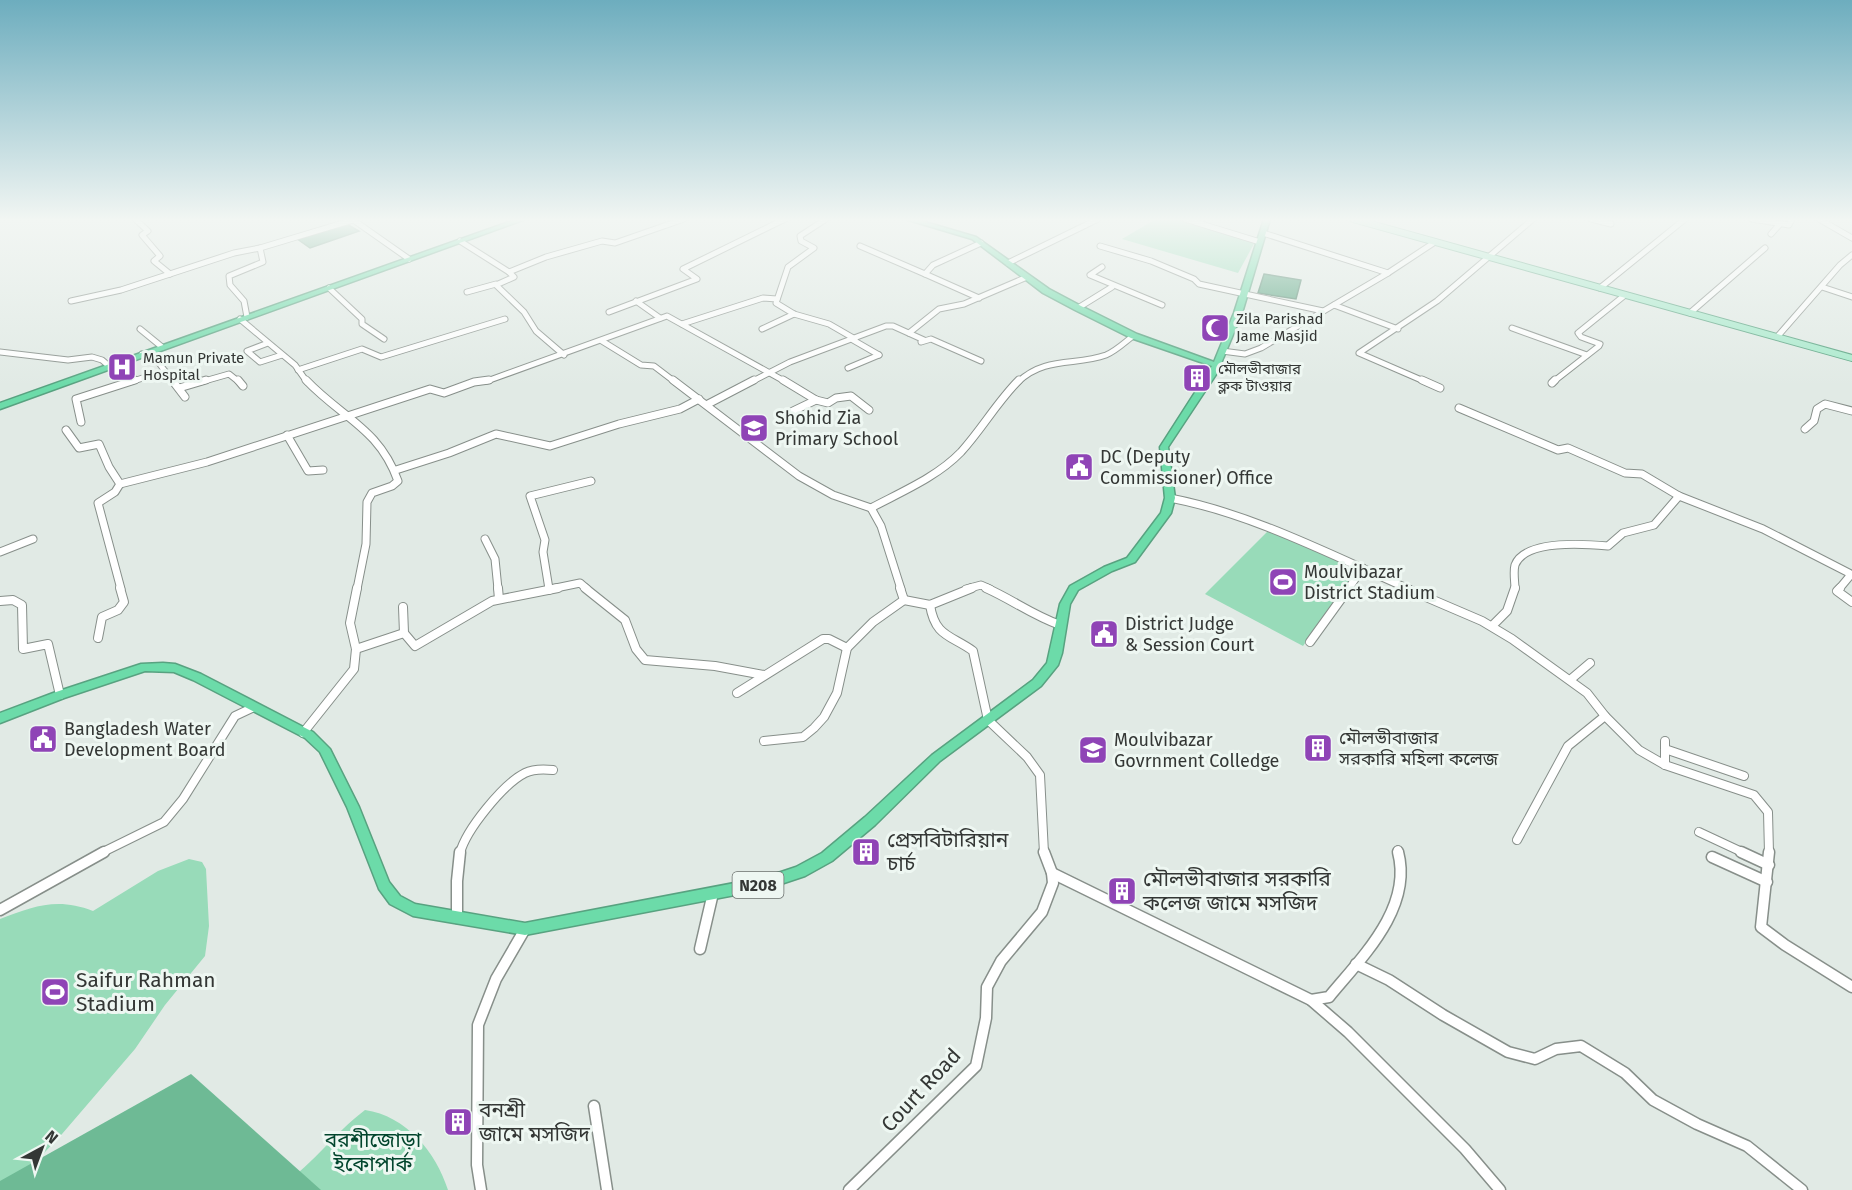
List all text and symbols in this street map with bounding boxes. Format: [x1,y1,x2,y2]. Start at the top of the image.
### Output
place label: Zila Parishad Jame Masjid [1236,310,1324,345]
mosque icon: Zila Parishad Jame Masjid [1199,312,1231,344]
place label: Mamun Private Hospital [143,349,244,384]
hospital icon: Mamun Private Hospital [106,351,138,383]
place label: মৌলভীবাজার ক্লক টাওয়ার [1217,360,1302,395]
building icon: মৌলভীবাজার ক্লক টাওয়ার [1181,362,1213,394]
place label: Shohid Zia Primary School [775,407,898,450]
school or university icon: Shohid Zia Primary School [738,412,770,444]
place label: DC (Deputy Commissioner) Office [1100,446,1273,489]
public building icon: DC (Deputy Commissioner) Office [1063,451,1095,483]
place label: Moulvibazar District Stadium [1304,561,1435,604]
sports icon: Moulvibazar District Stadium [1267,566,1299,598]
place label: District Judge & Session Court [1125,613,1255,656]
public building icon: District Judge & Session Court [1088,618,1120,650]
place label: Bangladesh Water Development Board [64,718,226,761]
public building icon: Bangladesh Water Development Board [27,723,59,755]
place label: মৌলভীবাজার সরকারি মহিলা কলেজ [1338,727,1499,770]
place label: Moulvibazar Govrnment Colledge [1114,729,1279,772]
building icon: মৌলভীবাজার সরকারি মহিলা কলেজ [1302,732,1334,764]
school or university icon: Moulvibazar Govrnment Colledge [1077,734,1109,766]
place label: প্রেসবিটারিয়ান চার্চ [886,827,1009,877]
building icon: প্রেসবিটারিয়ান চার্চ [850,836,882,868]
place label: মৌলভীবাজার সরকারি কলেজ জামে মসজিদ [1142,866,1331,916]
road number: N208 [732,872,783,898]
building icon: মৌলভীবাজার সরকারি কলেজ জামে মসজিদ [1106,875,1138,907]
place label: Saifur Rahman Stadium [76,967,216,1017]
sports icon: Saifur Rahman Stadium [39,976,71,1008]
street label: Court Road [876,1043,966,1137]
place label: বনশ্রী জামে মসজিদ [478,1097,590,1147]
building icon: বনশ্রী জামে মসজিদ [442,1106,474,1138]
north arrow [12,1118,72,1178]
text: N [41,1126,62,1148]
park label: বরশীজোড়া ইকোপার্ক [324,1127,422,1177]

